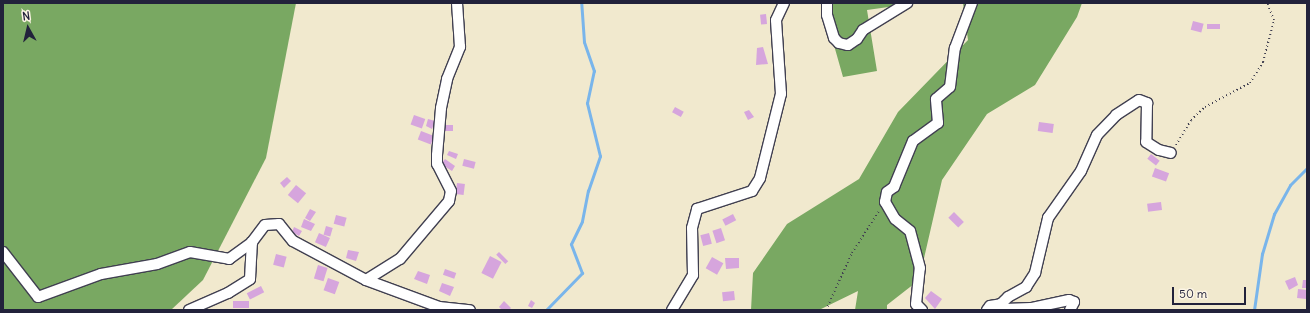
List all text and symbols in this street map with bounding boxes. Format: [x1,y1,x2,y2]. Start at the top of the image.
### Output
north arrow [8,8,48,48]
text: N [22,9,31,24]
scale bar [1174,279,1248,305]
text: 50 m [1179,286,1207,301]

